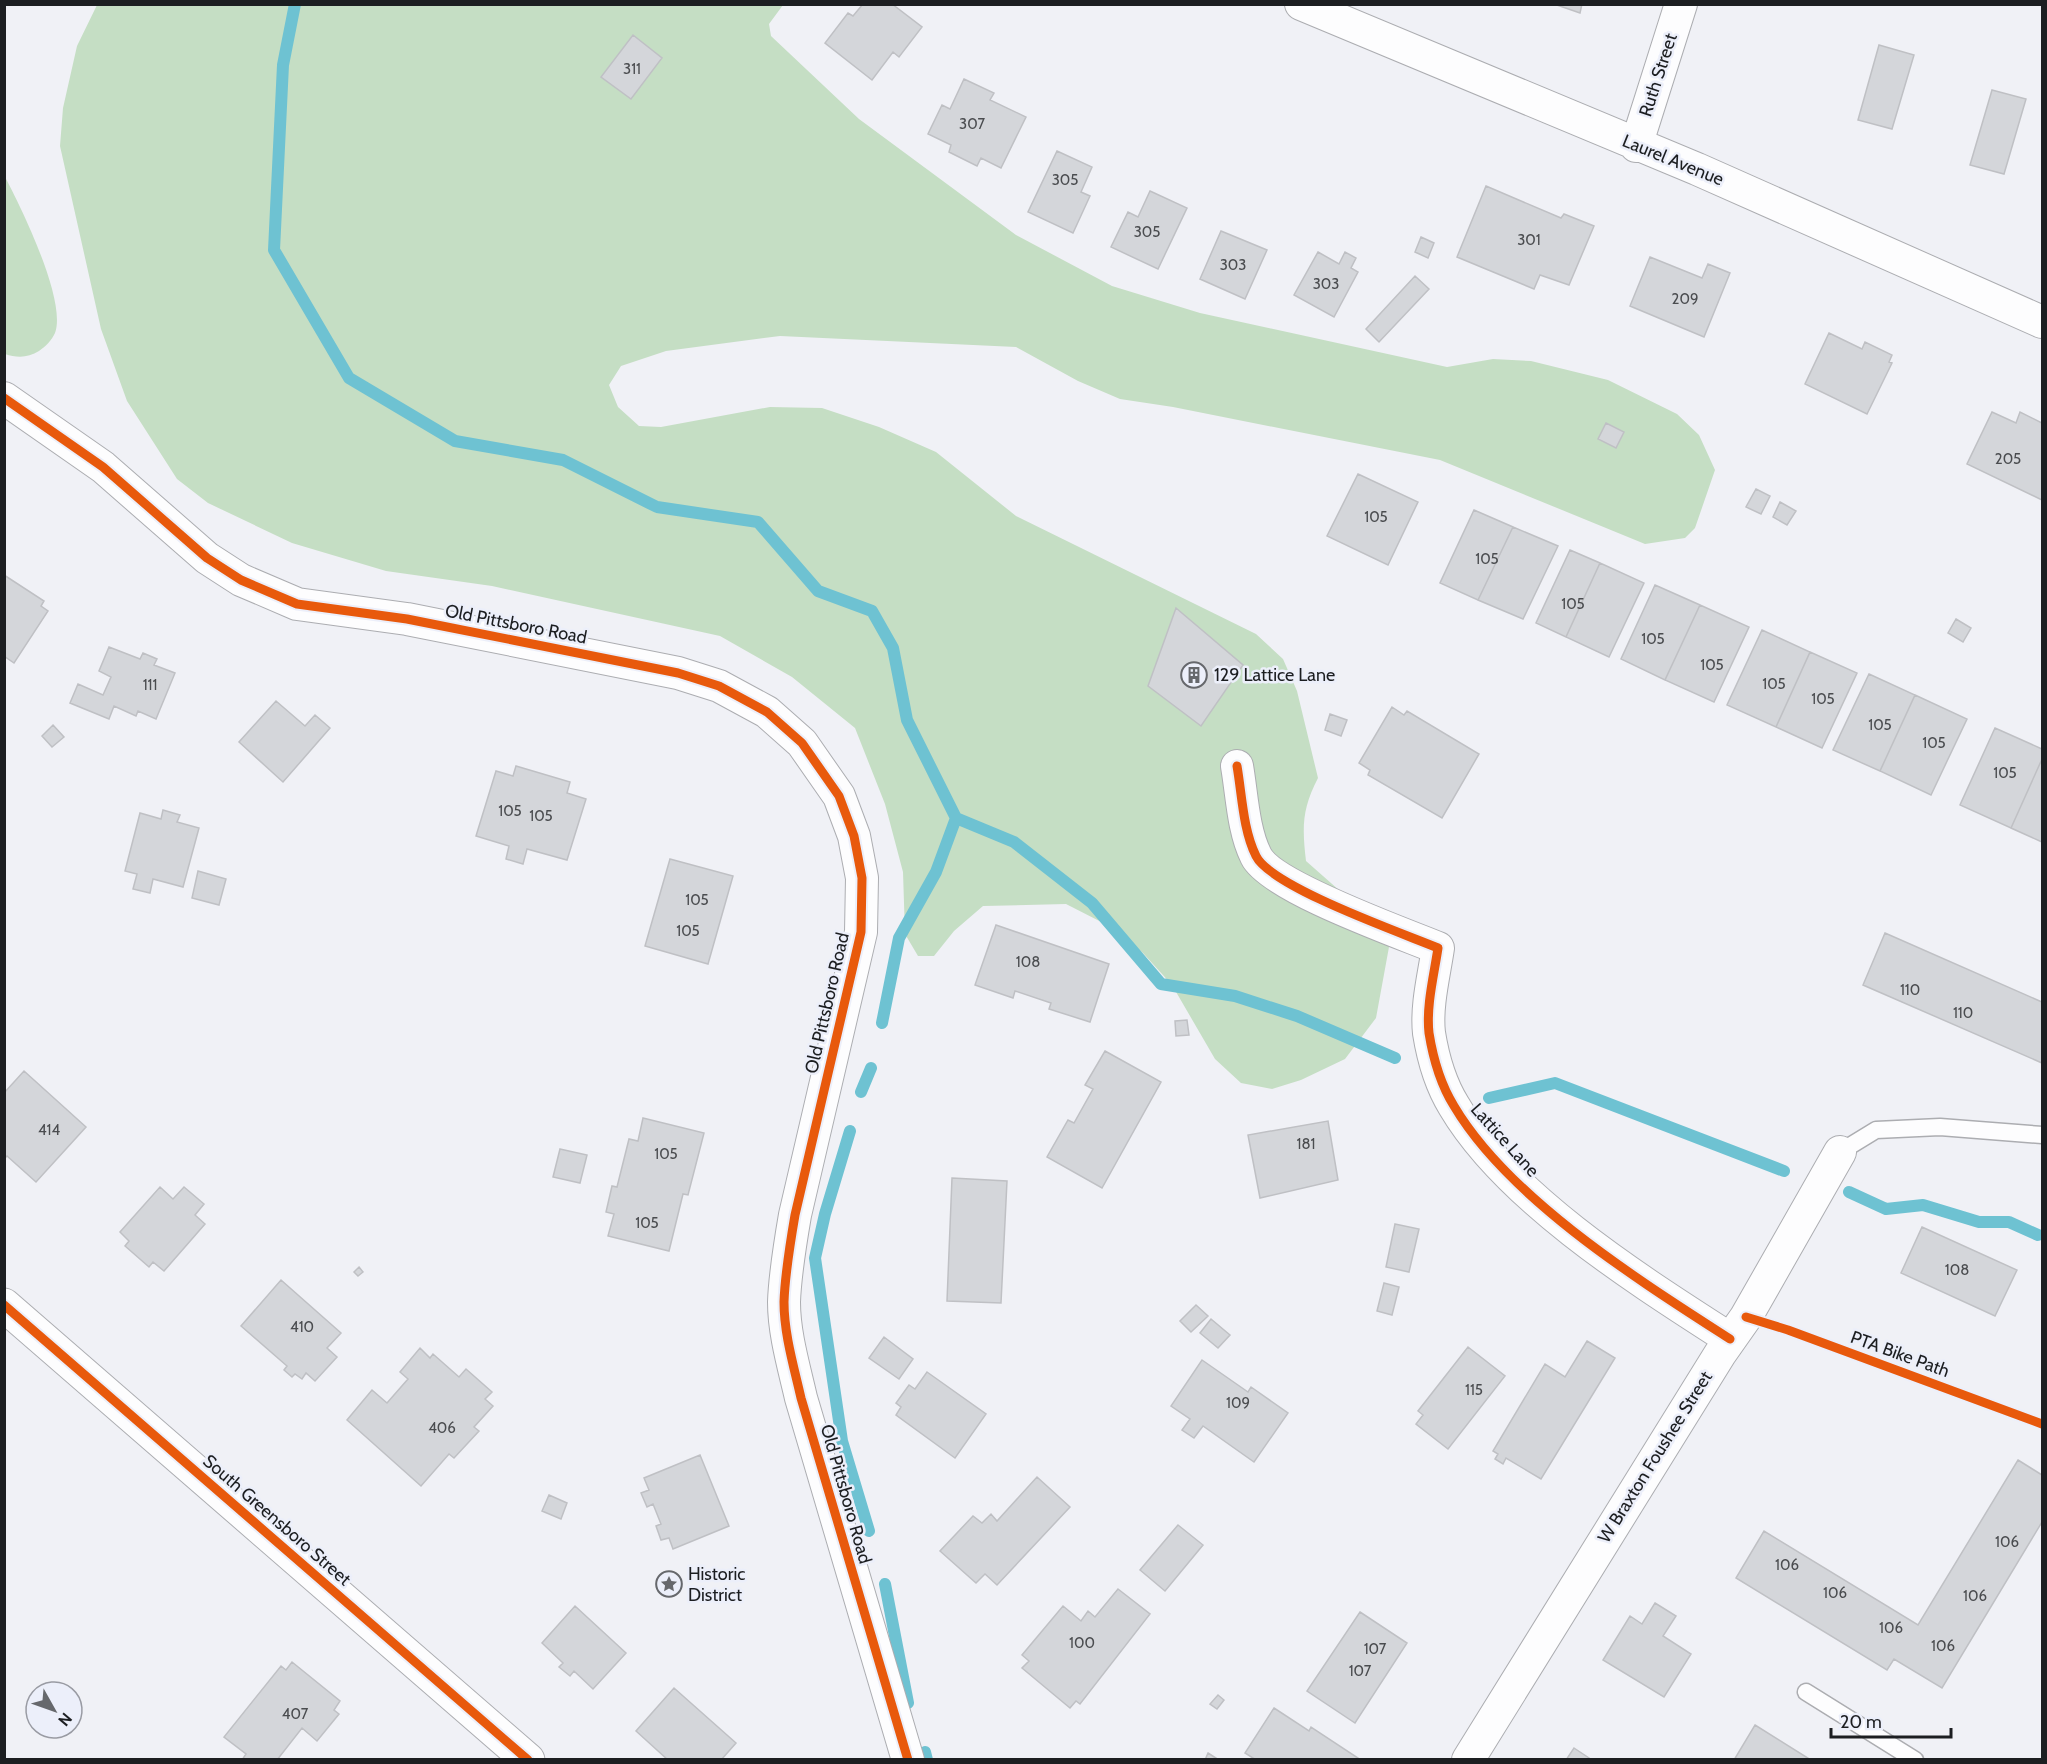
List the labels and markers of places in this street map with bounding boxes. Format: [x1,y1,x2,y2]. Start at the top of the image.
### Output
building icon: 129 Lattice Lane [1179,660,1209,690]
place label: 129 Lattice Lane [1214,664,1335,686]
place label: Historic District [688,1563,745,1606]
place icon: Historic District [654,1569,684,1599]

